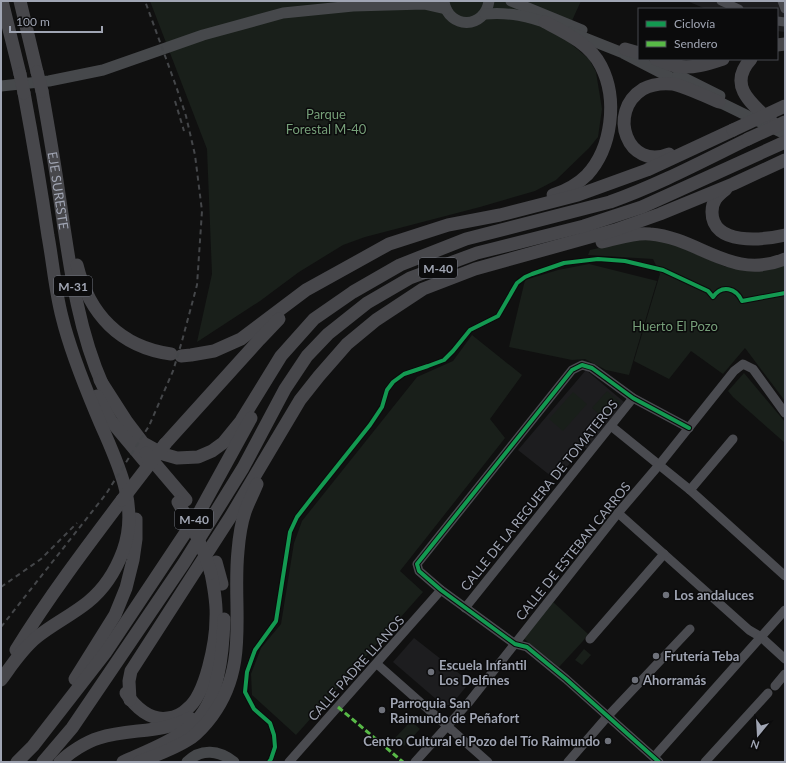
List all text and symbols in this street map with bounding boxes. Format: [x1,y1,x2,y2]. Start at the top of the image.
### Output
scale bar [10,8,102,34]
legend [638,8,778,60]
text: 100 m [16,14,50,29]
text: Ciclovía [674,16,715,31]
text: Sendero [674,36,718,51]
park label: Parque Forestal M-40 [286,106,367,137]
street label: EJE SURESTE [45,151,72,231]
road number: M-40 [419,258,457,278]
road number: M-31 [54,276,92,296]
park label: Huerto El Pozo [632,318,718,334]
street label: CALLE DE LA REGUERA DE TOMATEROS [457,396,621,594]
street label: CALLE DE ESTEBAN CARROS [512,479,634,623]
road number: M-40 [175,509,213,529]
place label: Los andaluces [674,587,754,603]
marker: Los andaluces [661,590,671,600]
street label: CALLE PADRE LLANOS [305,612,407,724]
place label: Frutería Teba [664,648,739,664]
marker: Frutería Teba [651,651,661,661]
place label: Escuela Infantil Los Delfines [439,657,527,688]
marker: Escuela Infantil Los Delfines [426,667,436,677]
place label: Ahorramás [642,672,707,688]
marker: Ahorramás [630,675,640,685]
place label: Parroquia San Raimundo de Peñafort [390,695,519,726]
marker: Parroquia San Raimundo de Peñafort [377,705,387,715]
north arrow [738,715,778,755]
place label: Centro Cultural el Pozo del Tío Raimundo [363,733,601,749]
marker: Centro Cultural el Pozo del Tío Raimundo [603,736,613,746]
text: N [749,737,761,752]

